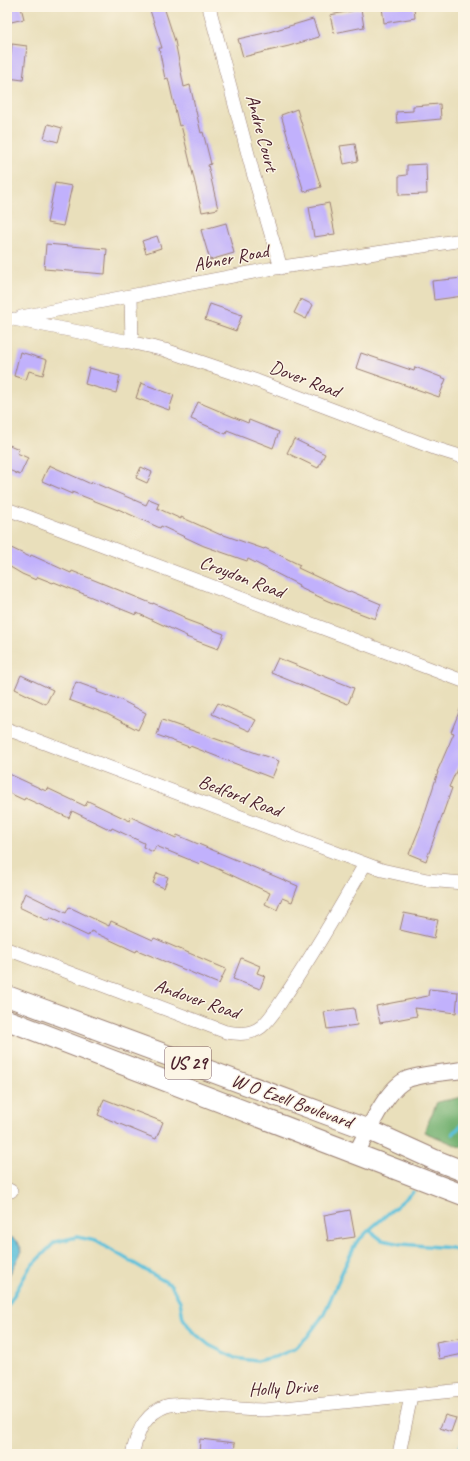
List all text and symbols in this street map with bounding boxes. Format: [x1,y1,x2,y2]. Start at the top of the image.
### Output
street label: Andre Court [240,92,284,176]
street label: Abner Road [191,238,274,277]
street label: Dover Road [266,355,346,404]
street label: Croydon Road [196,550,291,605]
street label: Bedford Road [195,769,288,824]
street label: Andover Road [151,973,246,1026]
road number: US 29 [165,1047,211,1079]
street label: W O Ezell Boulevard [228,1068,359,1135]
street label: Holly Drive [248,1374,320,1402]

